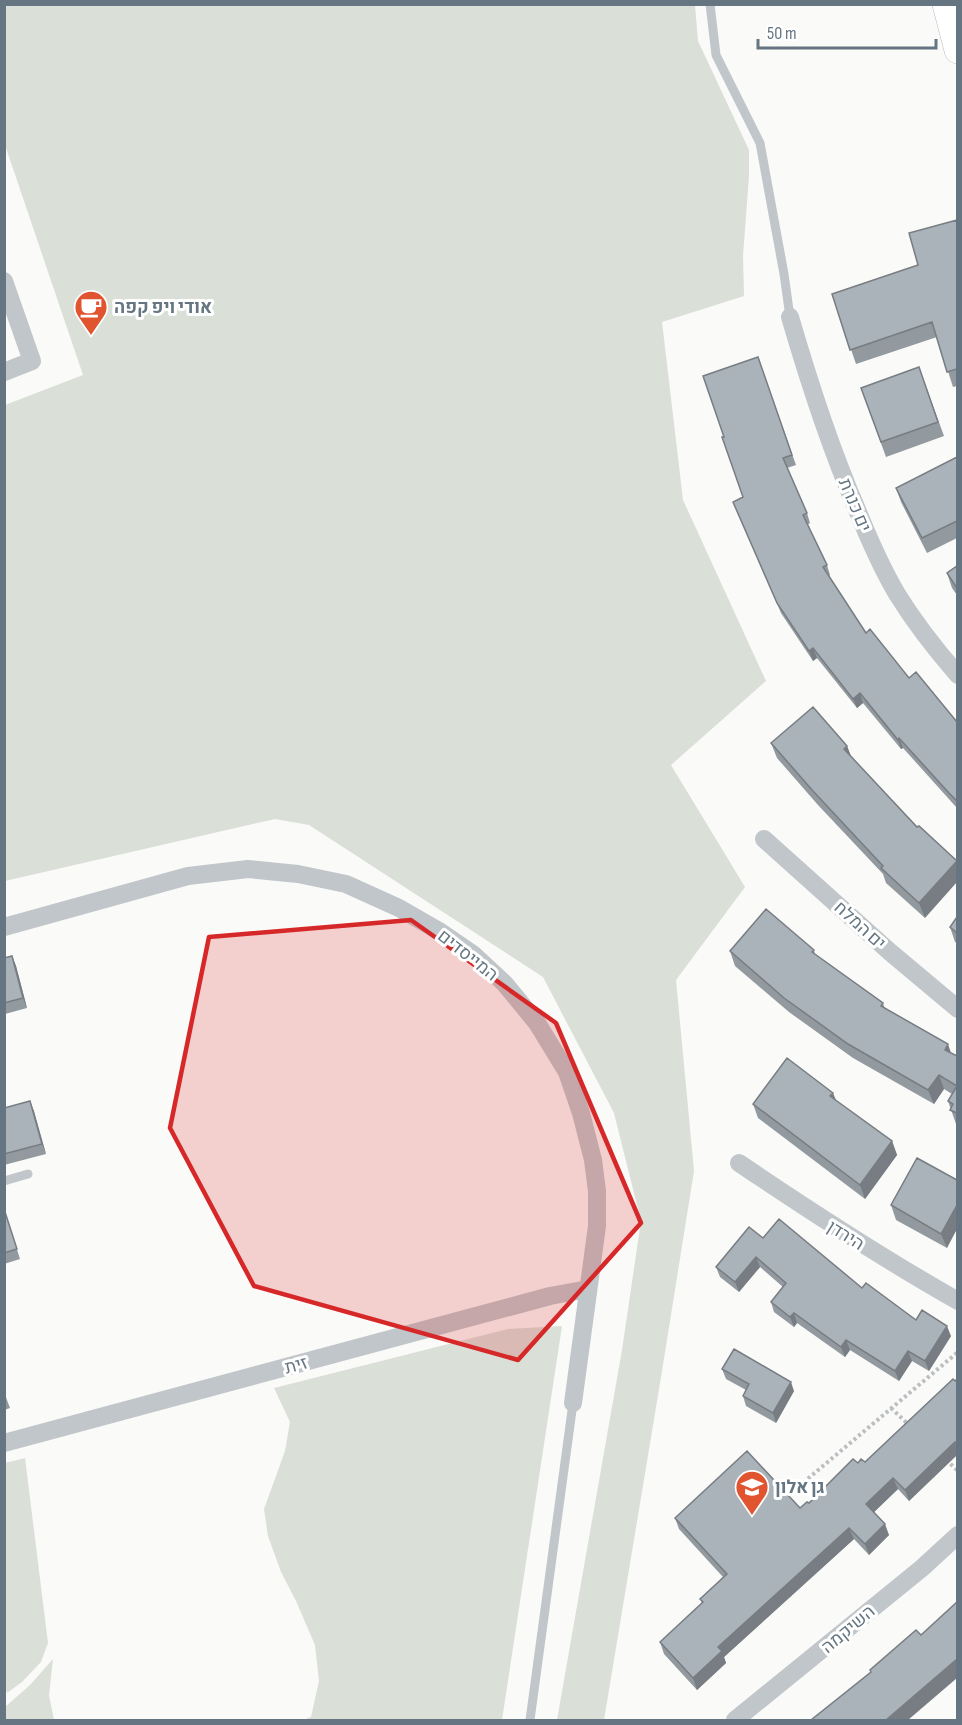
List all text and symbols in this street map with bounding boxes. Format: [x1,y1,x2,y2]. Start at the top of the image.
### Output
scale bar [758,12,936,50]
text: 50 m [767,23,797,44]
cafe icon: אודי ויפ קפה [73,289,109,336]
place label: אודי ויפ קפה [114,297,212,318]
street label: ים כנרת [834,475,875,535]
street label: ים המלח [830,897,890,954]
street label: המייסדים [433,925,502,985]
street label: הירדן [823,1216,868,1255]
street label: זית [282,1352,310,1379]
school or university icon: גן אלון [734,1469,770,1516]
place label: גן אלון [775,1477,825,1498]
street label: השיקמה [817,1601,879,1658]

